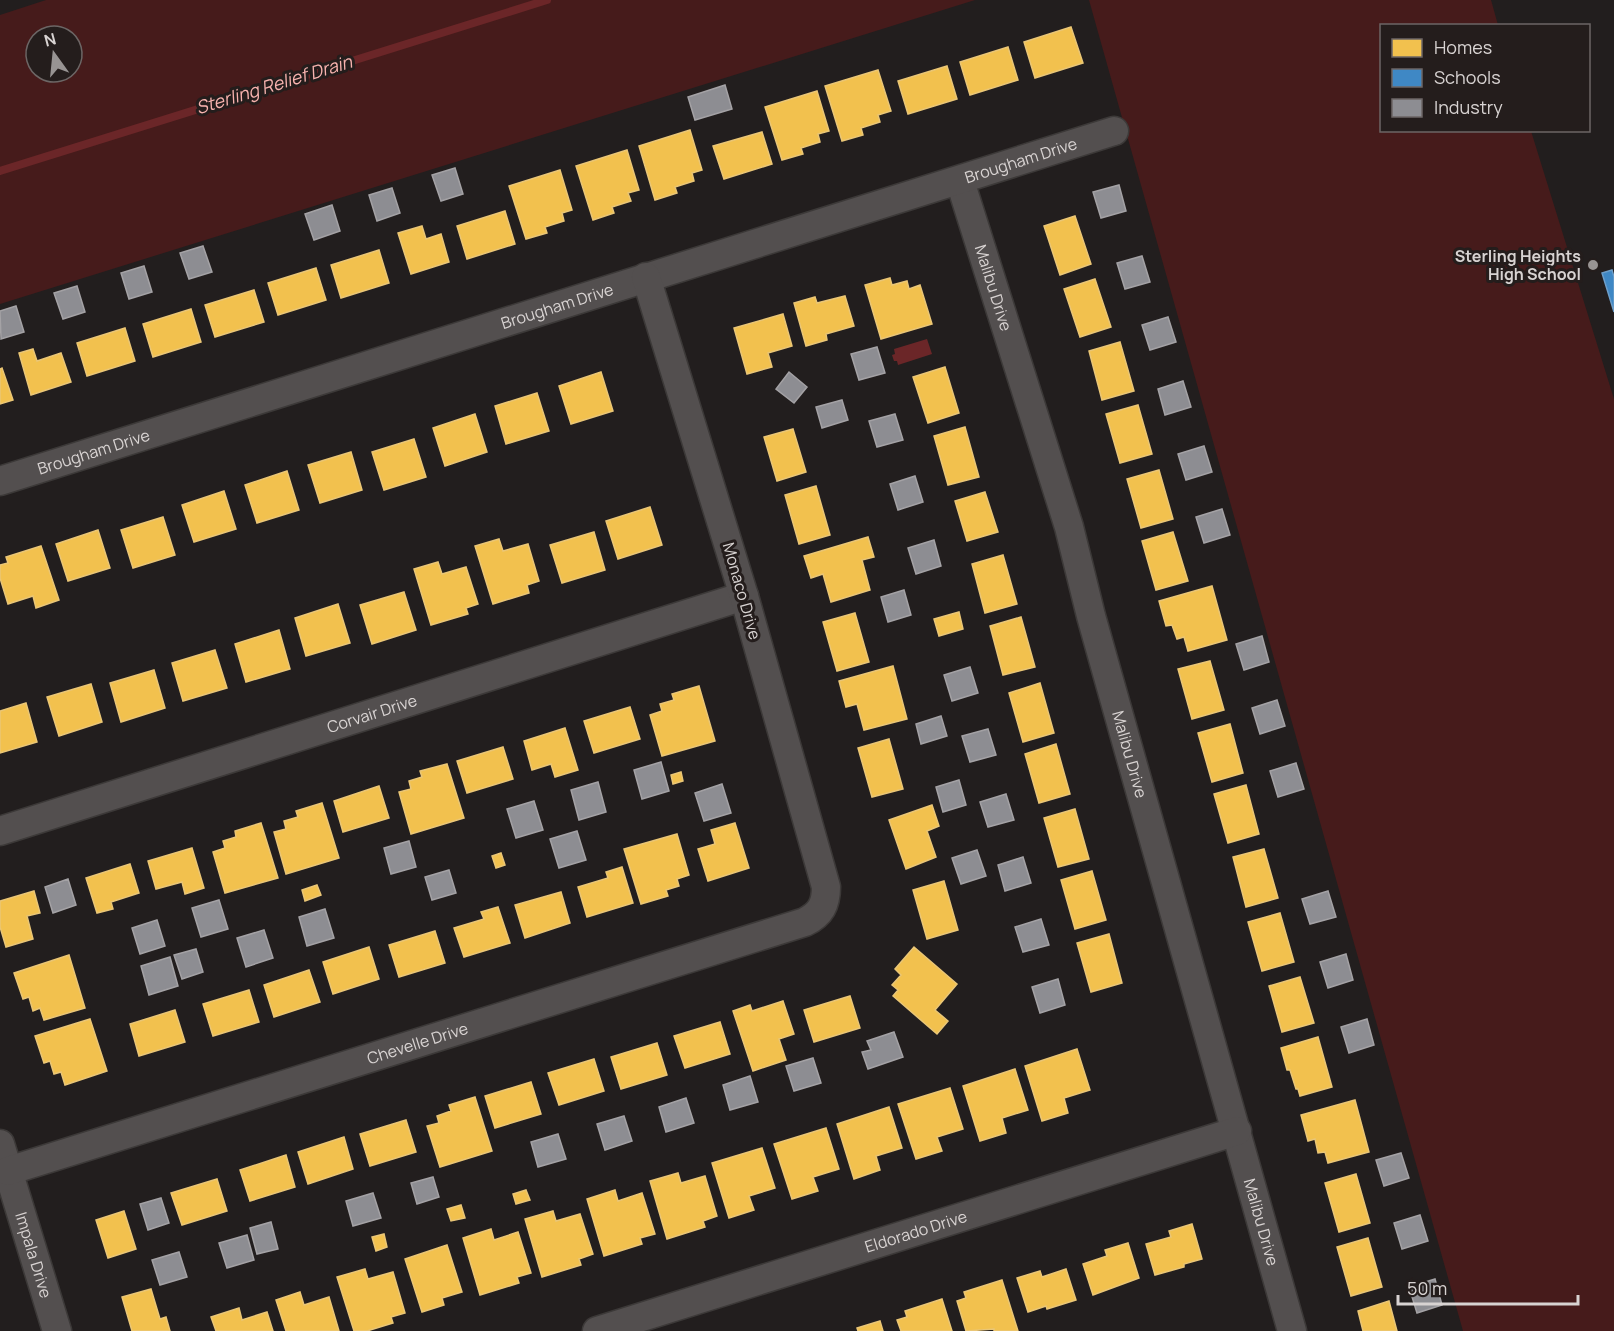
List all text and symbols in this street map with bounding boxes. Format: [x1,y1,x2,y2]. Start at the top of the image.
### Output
north arrow [24,24,84,84]
legend [1380,24,1590,132]
text: N [42,27,59,52]
text: Homes [1434,35,1492,59]
water label: Sterling Relief Drain [193,48,356,119]
text: Schools [1434,65,1501,89]
text: Industry [1434,95,1503,119]
street label: Brougham Drive [962,132,1080,188]
street label: Malibu Drive [970,242,1018,334]
place label: Sterling Heights High School [1455,245,1581,285]
marker: Sterling Heights High School [1586,258,1600,272]
street label: Brougham Drive [498,278,616,334]
street label: Brougham Drive [35,424,152,480]
street label: Monaco Drive [718,540,766,642]
street label: Corvair Drive [324,689,420,738]
street label: Malibu Drive [1107,708,1153,800]
street label: Chevelle Drive [364,1017,471,1069]
street label: Malibu Drive [1239,1176,1284,1268]
street label: Eldorado Drive [862,1205,970,1258]
street label: Impala Drive [10,1209,57,1301]
scale bar [1398,1268,1578,1306]
text: 50 m [1407,1276,1447,1300]

